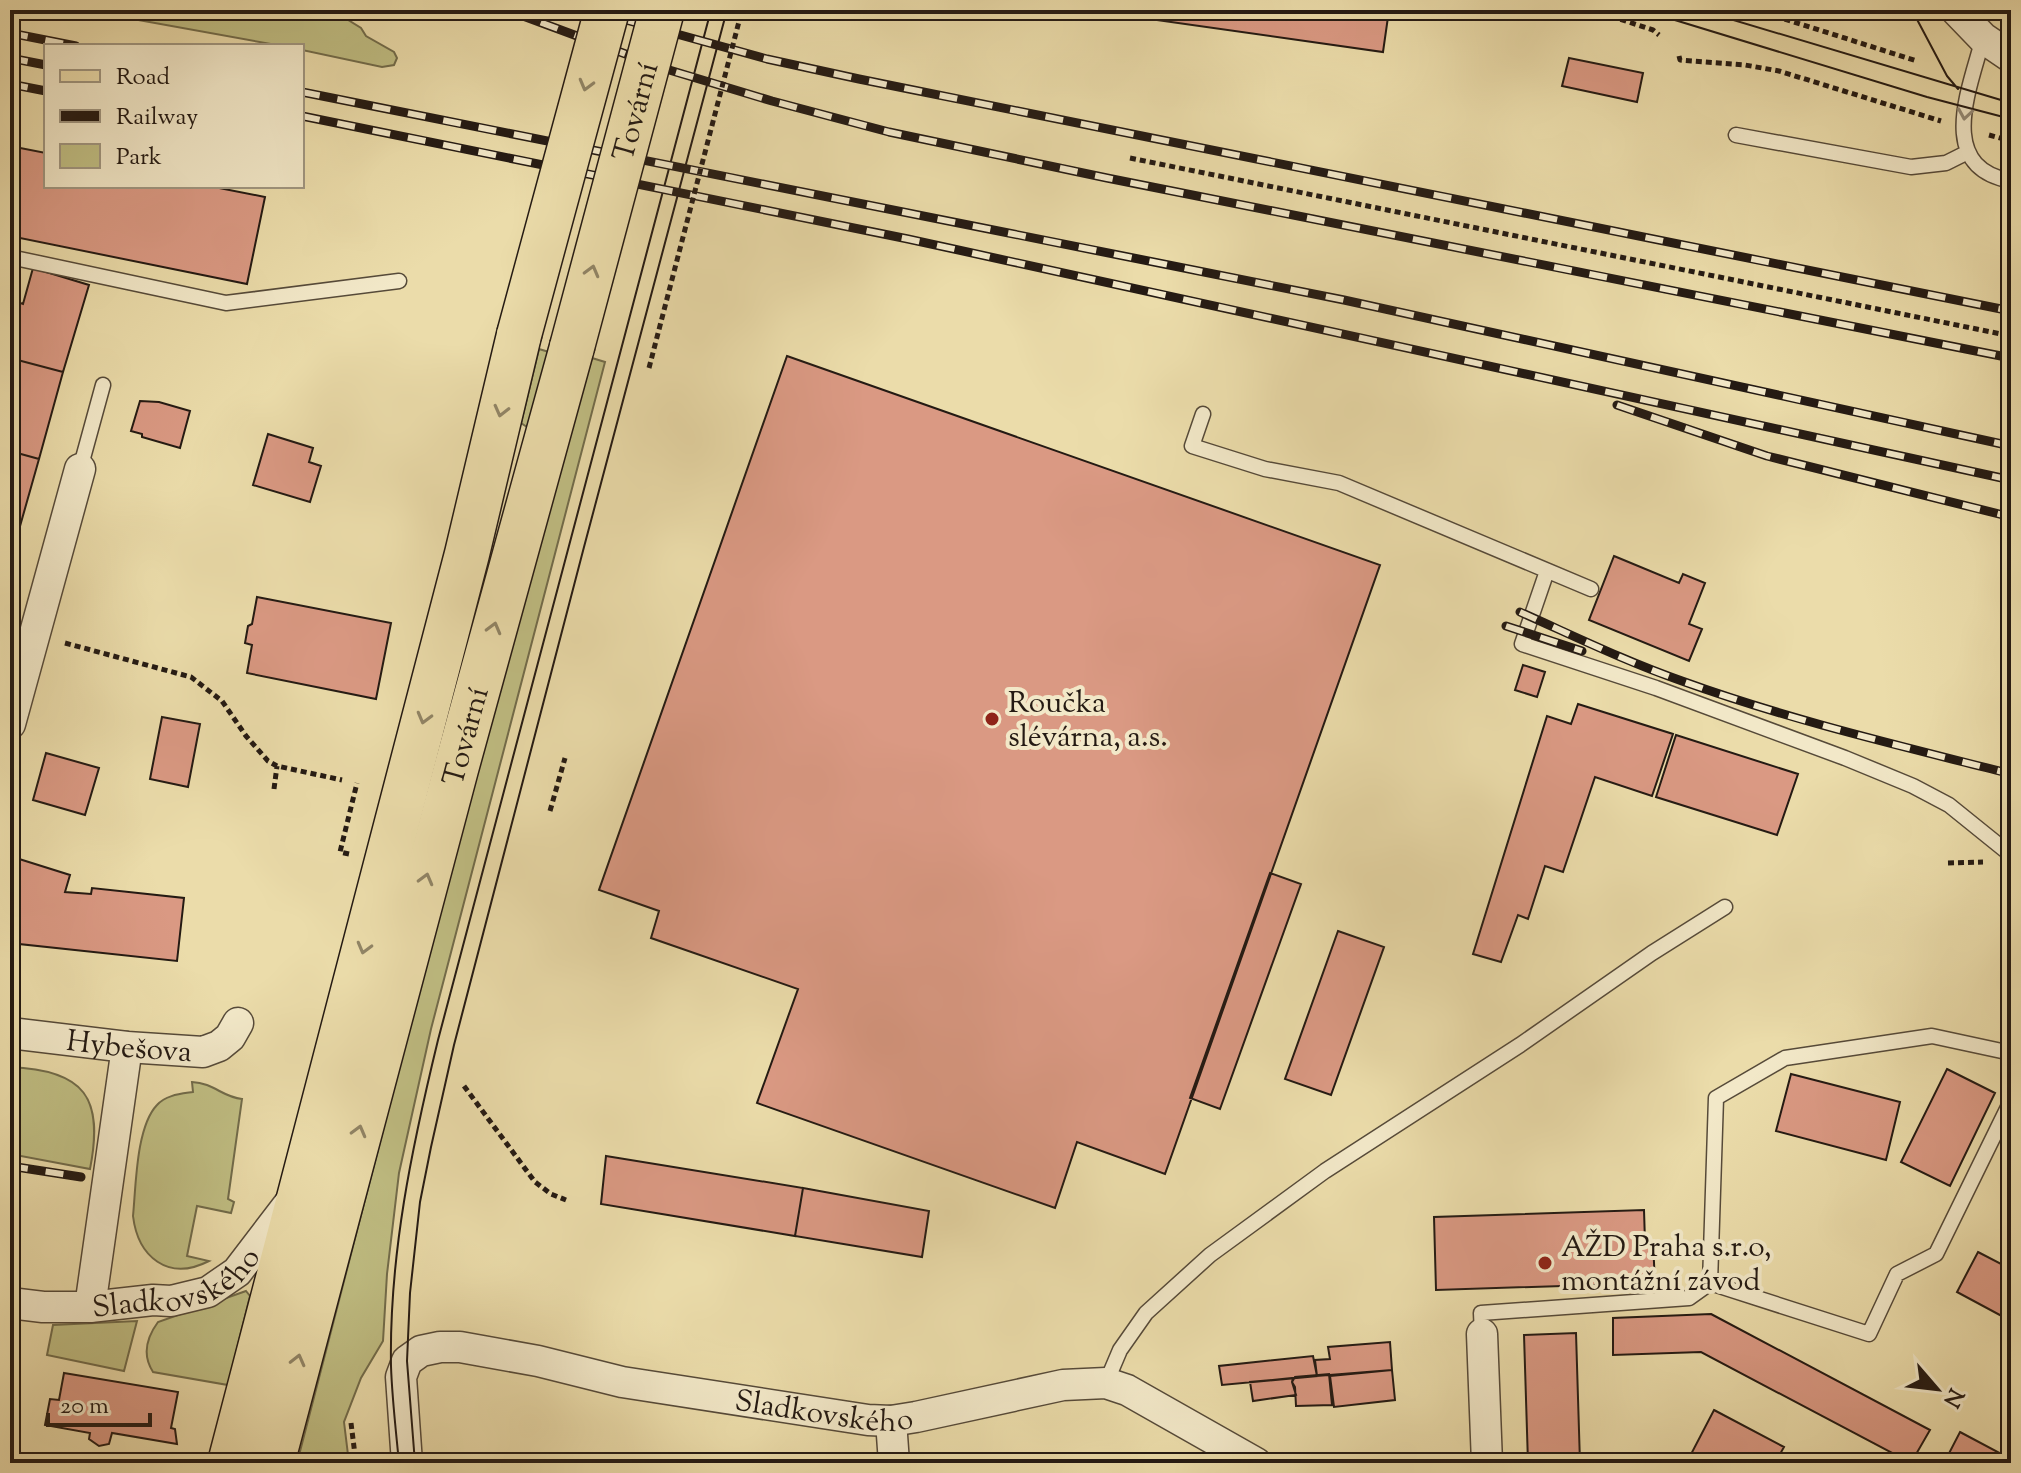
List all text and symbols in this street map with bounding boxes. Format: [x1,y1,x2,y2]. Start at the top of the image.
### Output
legend [44,44,304,188]
street label: Tovární [604,58,671,166]
text: Road [116,61,170,95]
one-way arrow [579,78,596,92]
text: Railway [116,101,198,135]
one-way arrow [1957,107,1974,121]
text: Park [116,141,162,175]
one-way arrow [583,265,599,279]
one-way arrow [493,404,510,418]
one-way arrow [484,622,501,636]
street label: Tovární [433,683,501,791]
place label: Roučka slévárna, a.s. [1008,683,1168,760]
one-way arrow [417,710,434,724]
marker: Roučka slévárna, a.s. [983,710,1001,728]
one-way arrow [417,873,433,887]
one-way arrow [357,941,374,955]
street label: Hybešova [64,1021,193,1075]
one-way arrow [350,1124,367,1138]
place label: AŽD Praha s.r.o, montážní závod [1561,1227,1771,1304]
street label: Sladkovského [90,1239,272,1331]
marker: AŽD Praha s.r.o, montážní závod [1536,1254,1554,1272]
north arrow [1897,1349,1977,1429]
one-way arrow [289,1354,306,1368]
scale bar [48,1377,150,1427]
street label: Sladkovského [732,1381,916,1445]
text: N [1934,1382,1970,1413]
text: 20 m [60,1390,109,1424]

